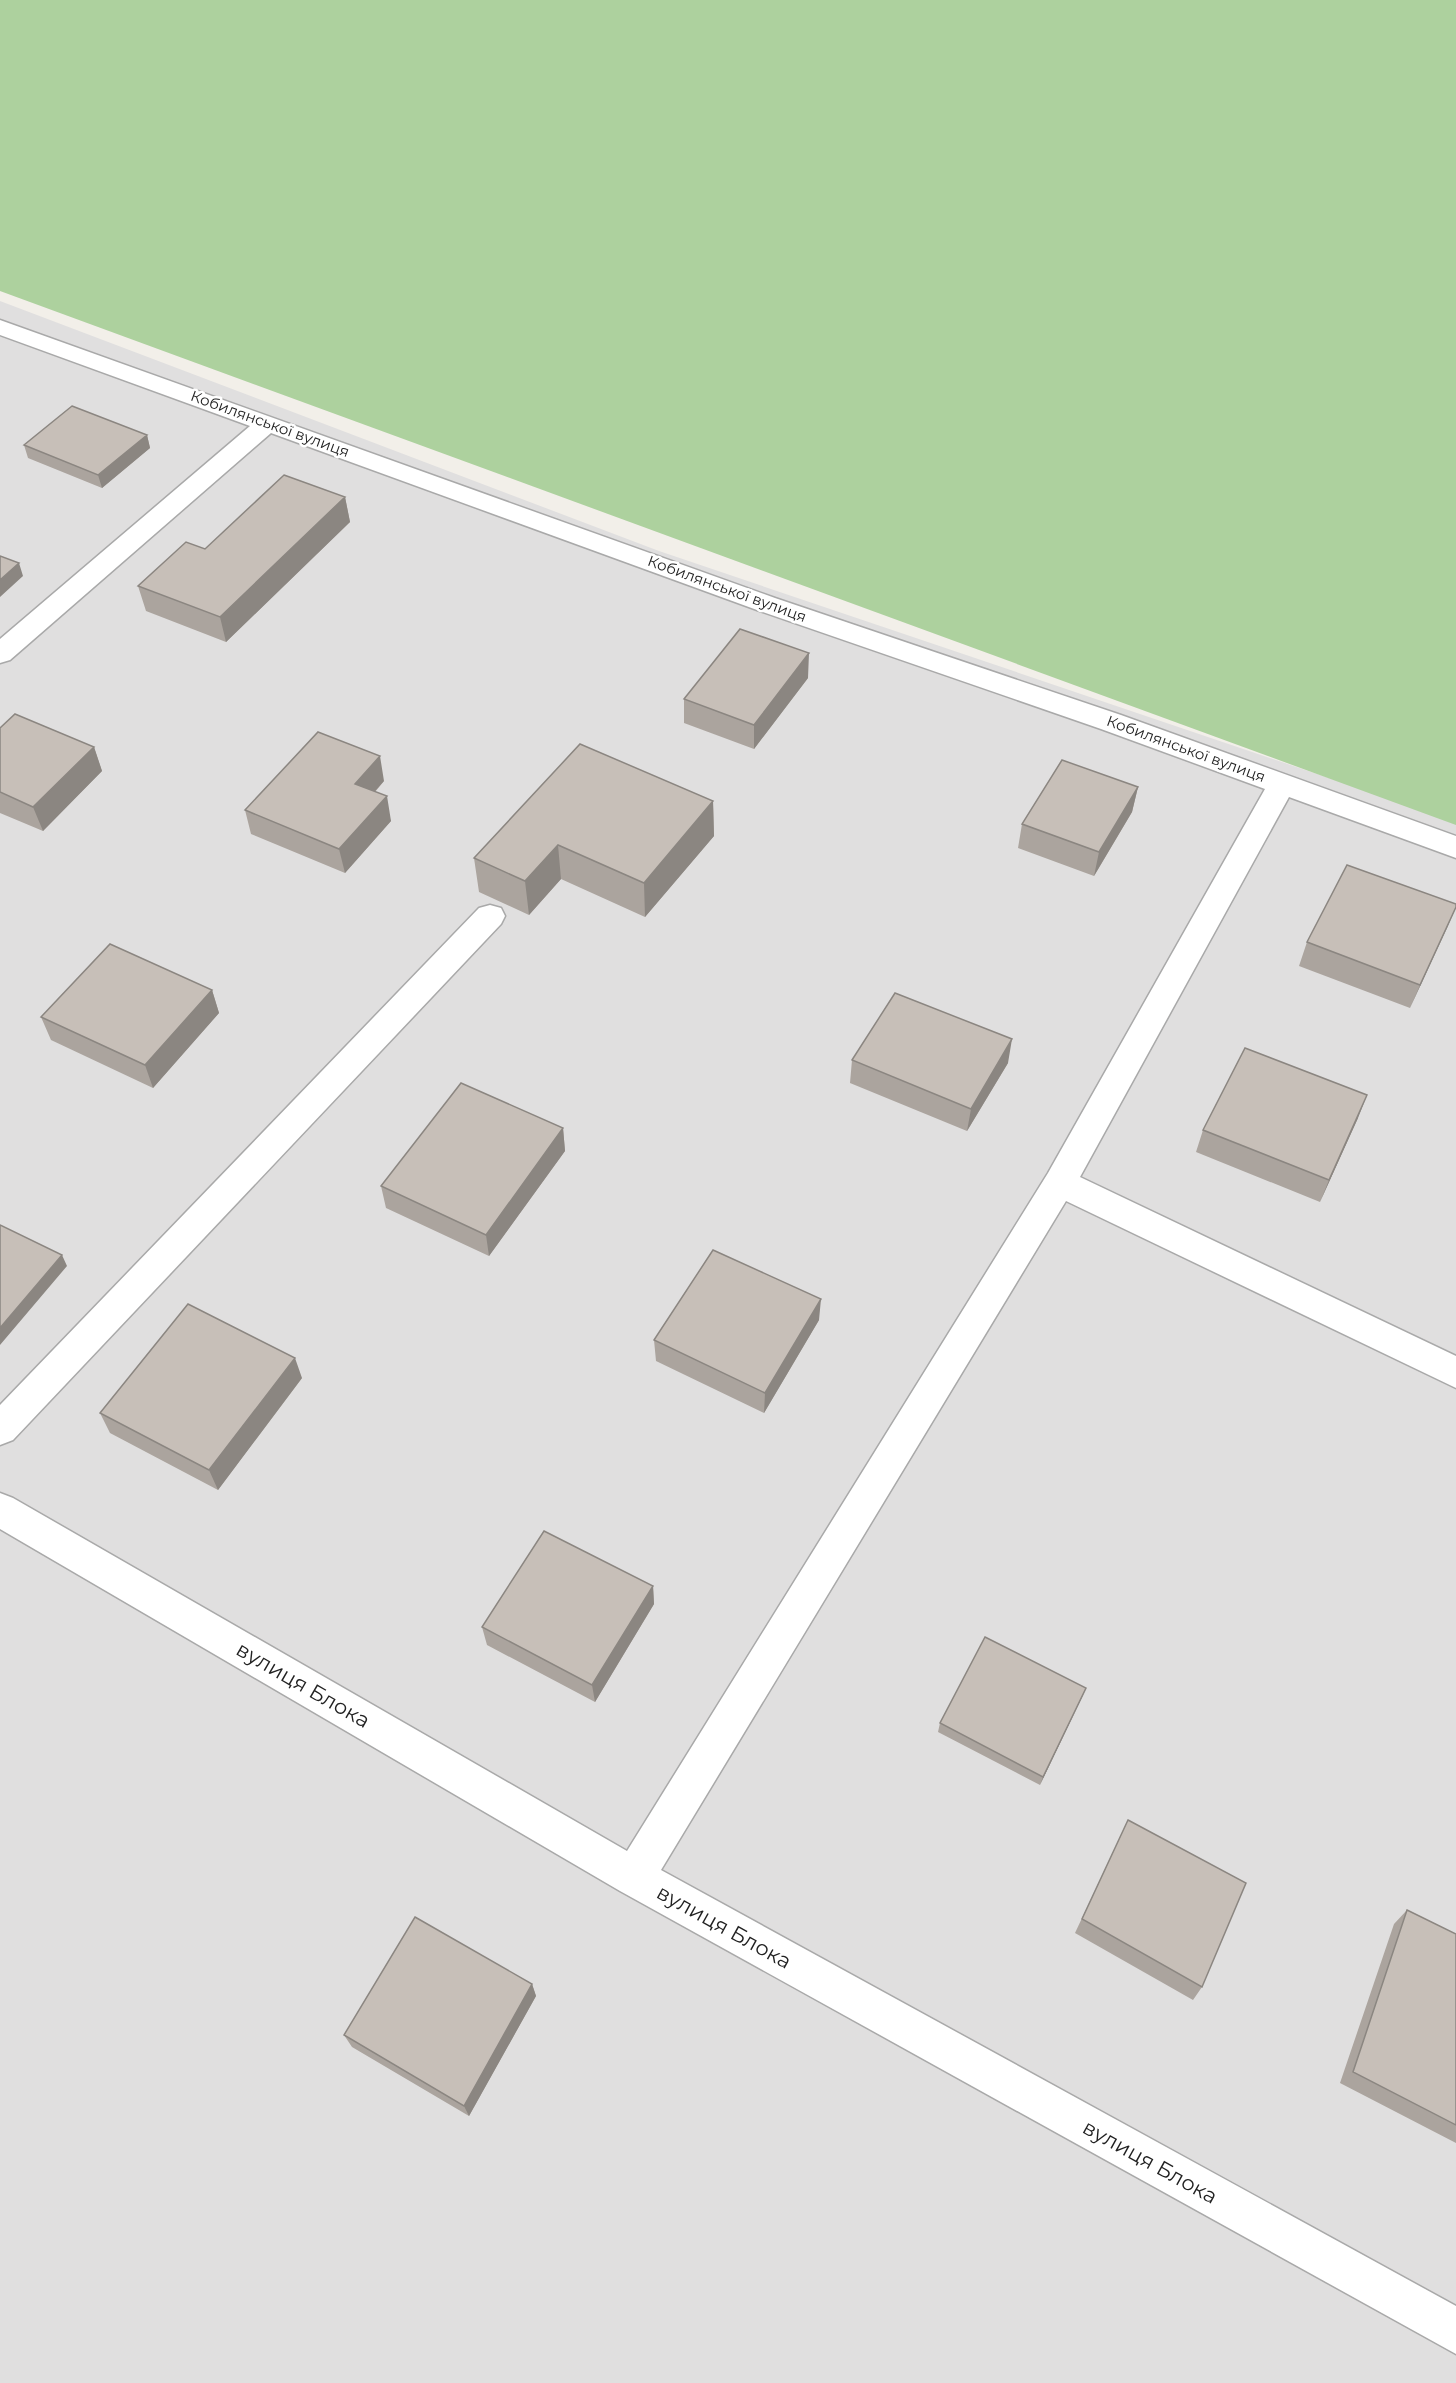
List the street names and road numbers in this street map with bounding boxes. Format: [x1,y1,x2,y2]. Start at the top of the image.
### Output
street label: Кобилянської вулиця [188,386,352,461]
street label: Кобилянської вулиця [645,551,809,626]
street label: Кобилянської вулиця [1104,711,1268,786]
street label: вулиця Блока [232,1636,375,1733]
street label: вулиця Блока [653,1879,796,1974]
street label: вулиця Блока [1079,2114,1222,2209]

